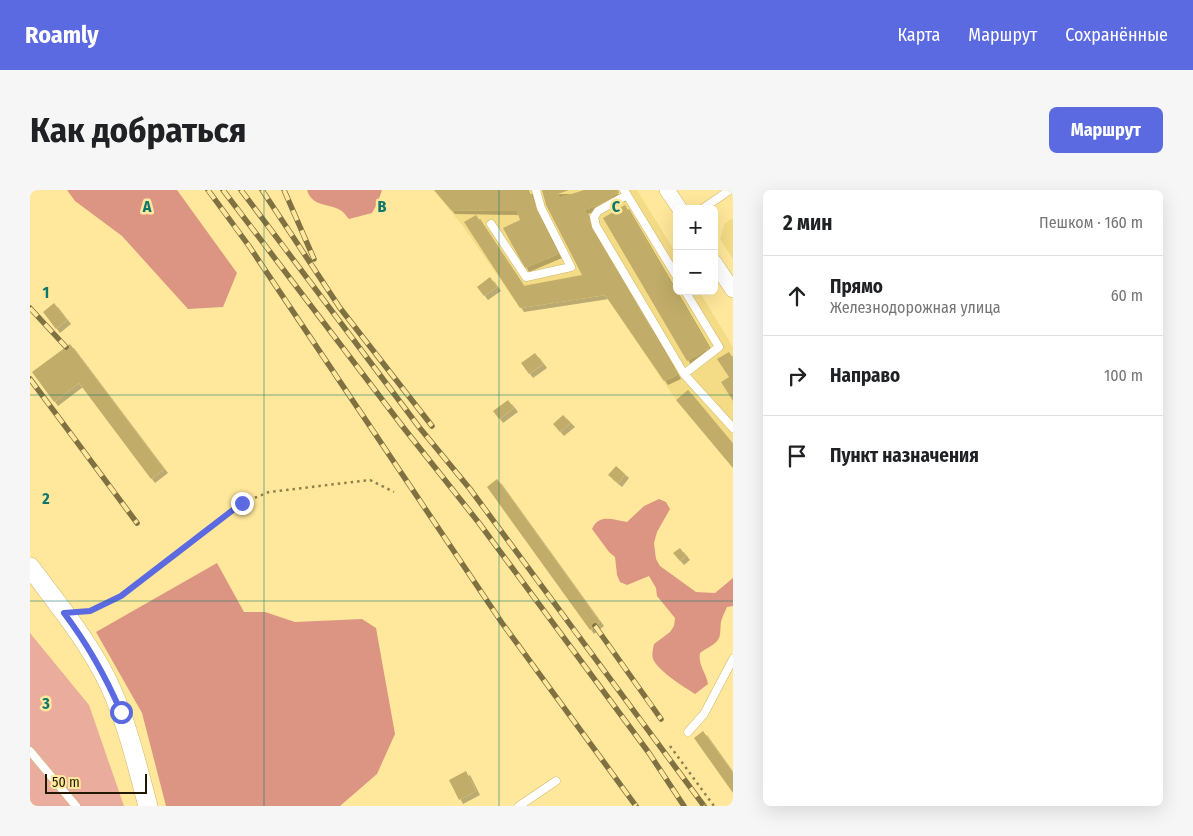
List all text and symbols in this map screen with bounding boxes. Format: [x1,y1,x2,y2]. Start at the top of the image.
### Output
text: Roamly [25,21,99,49]
text: Карта [897,24,940,46]
text: Маршрут [968,24,1037,46]
text: Сохранённые [1065,24,1168,46]
button: Маршрут [1049,107,1163,153]
text: Как добраться [30,109,247,151]
text: A [142,197,152,216]
text: B [378,197,387,216]
text: C [612,197,621,216]
map controls [673,205,718,295]
button: + [673,205,718,250]
text: 2 мин [783,210,832,236]
text: Пешком · 160 m [1039,213,1143,232]
button: − [673,250,718,295]
text: Прямо [830,275,883,298]
icon: ahead [783,282,811,310]
text: 1 [43,283,49,302]
text: 60 m [1111,286,1143,305]
text: Железнодорожная улица [830,298,1001,317]
icon: right [783,362,811,390]
text: Направо [830,364,900,387]
text: 100 m [1104,366,1143,385]
icon: arrive [783,442,811,470]
text: Пункт назначения [830,444,979,467]
text: 2 [41,489,50,508]
route end [231,492,254,515]
text: 3 [41,694,50,713]
route start [110,701,133,724]
scale bar [45,771,148,794]
text: 50 m [52,774,80,791]

